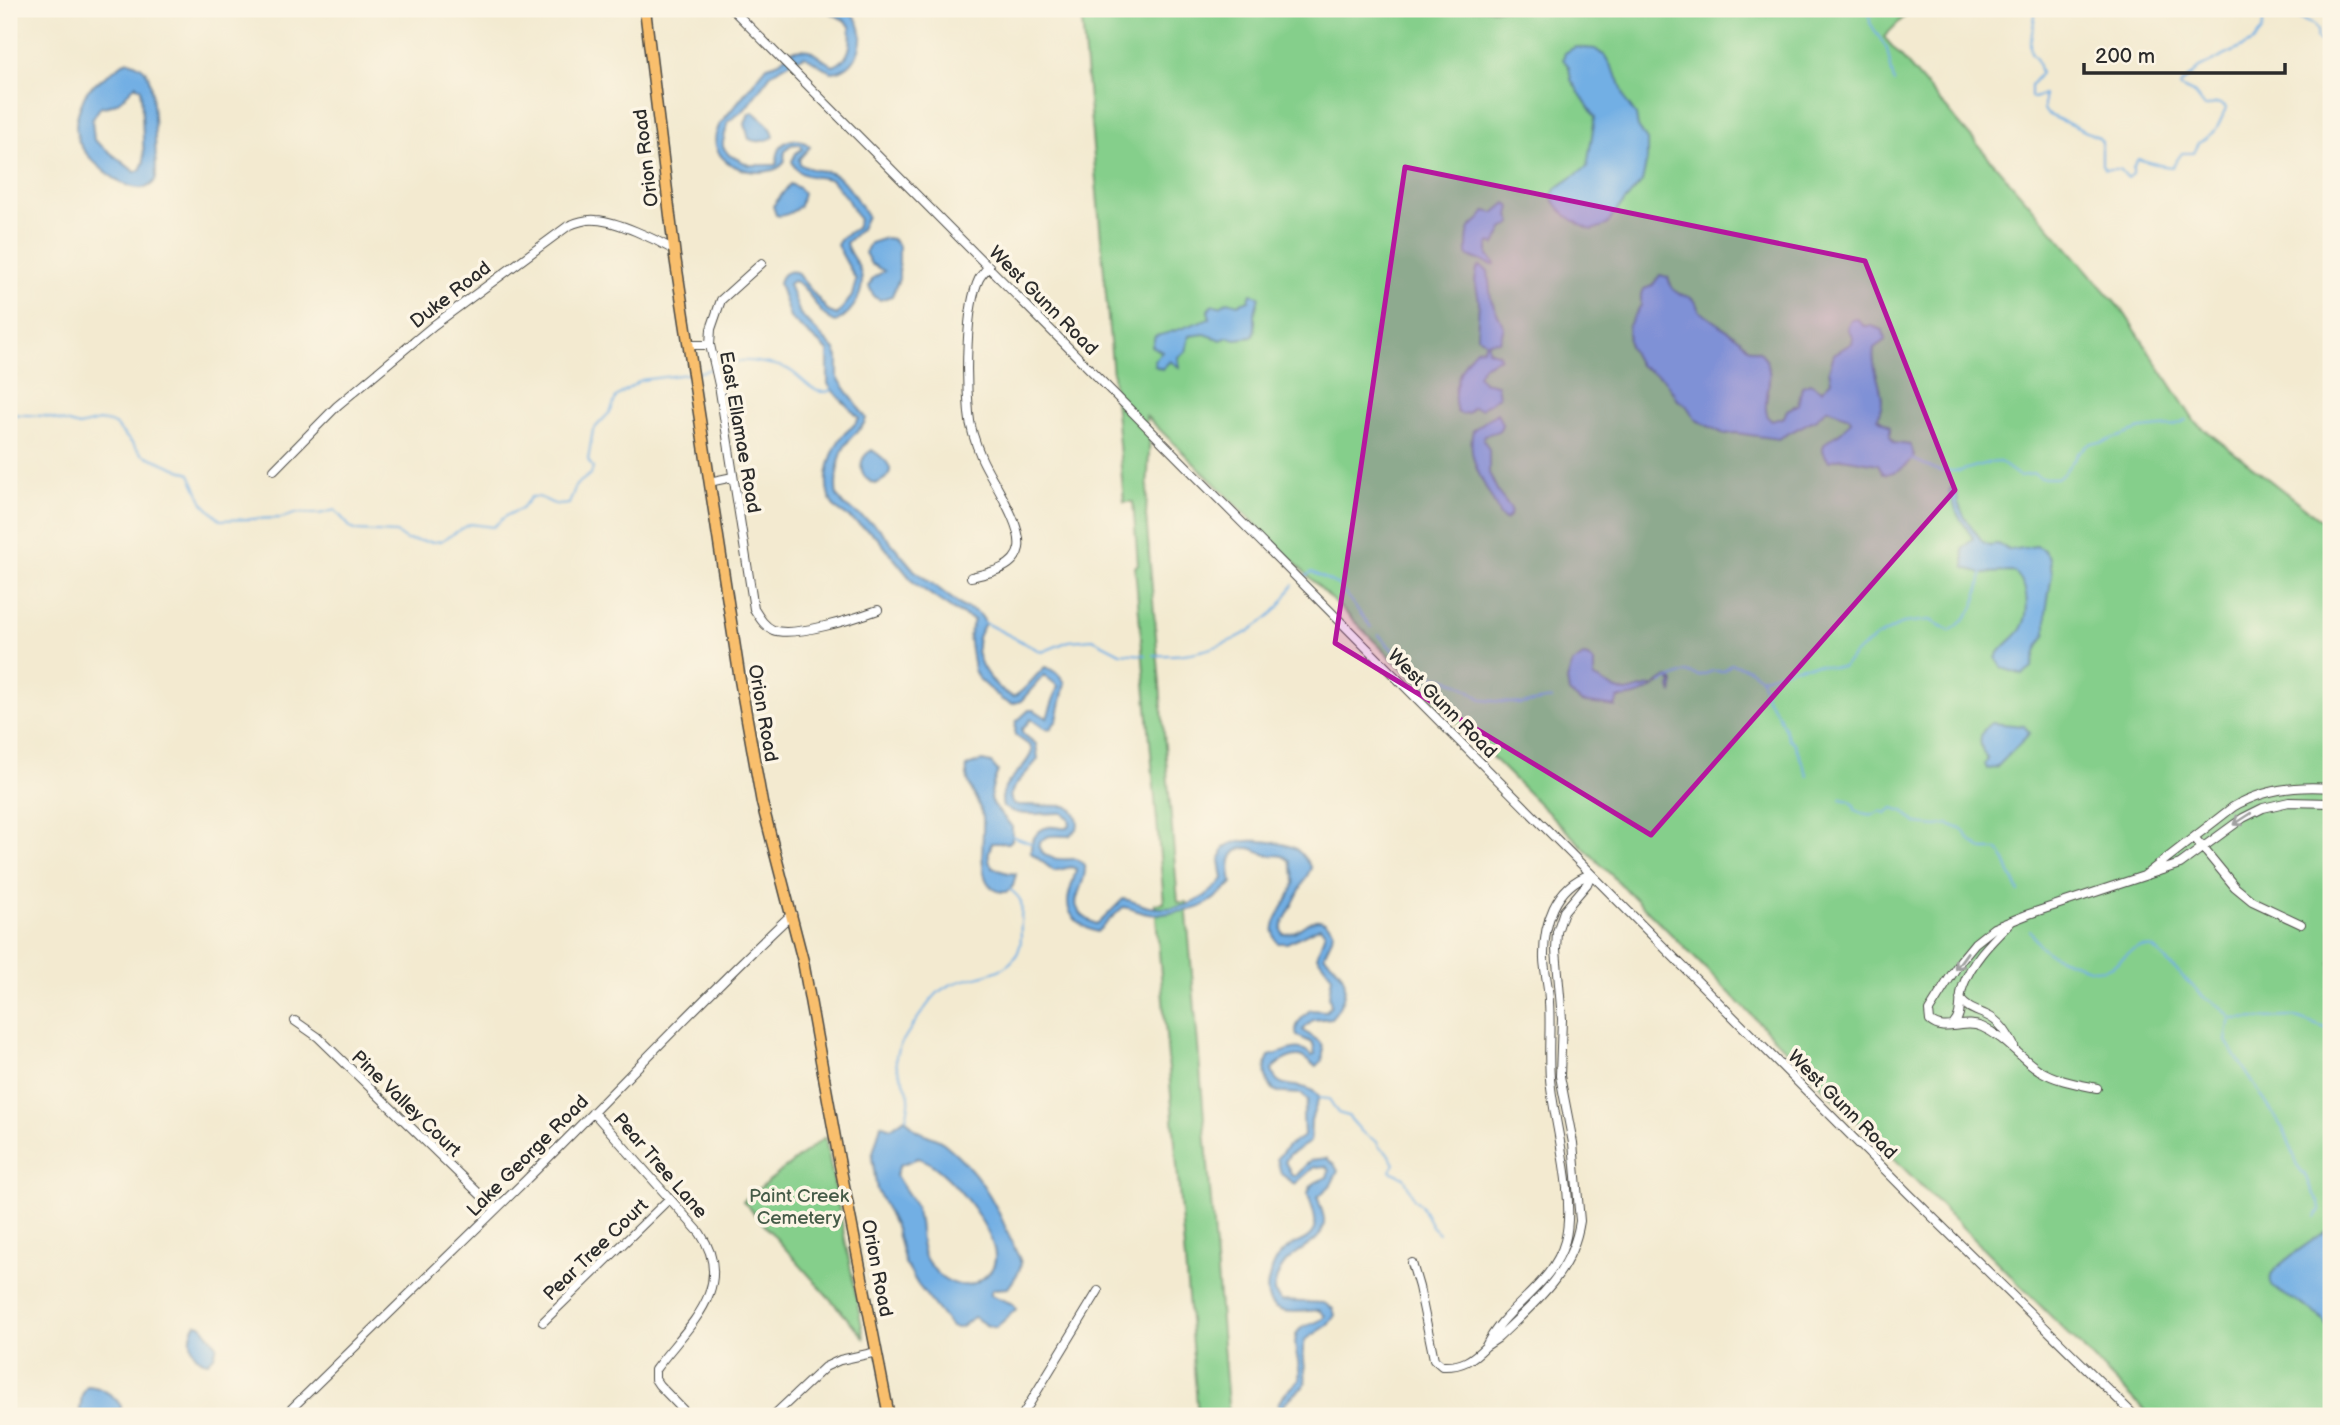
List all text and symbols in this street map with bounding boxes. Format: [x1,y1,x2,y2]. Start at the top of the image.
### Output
scale bar [2084,32,2286,76]
text: 200 m [2095,44,2155,69]
street label: Orion Road [629,108,664,208]
street label: West Gunn Road [983,242,1102,361]
street label: Duke Road [406,257,496,334]
street label: East Ellamae Road [714,349,765,515]
street label: West Gunn Road [1382,645,1501,764]
street label: Orion Road [743,663,782,764]
one-way arrow [2233,812,2253,826]
one-way arrow [1953,951,1968,970]
street label: Pine Valley Court [346,1046,466,1162]
street label: West Gunn Road [1782,1046,1901,1165]
street label: Lake George Road [462,1090,594,1222]
street label: Pear Tree Lane [608,1108,712,1223]
park label: Paint Creek Cemetery [749,1185,850,1230]
street label: Pear Tree Court [539,1194,653,1306]
street label: Orion Road [856,1218,897,1319]

